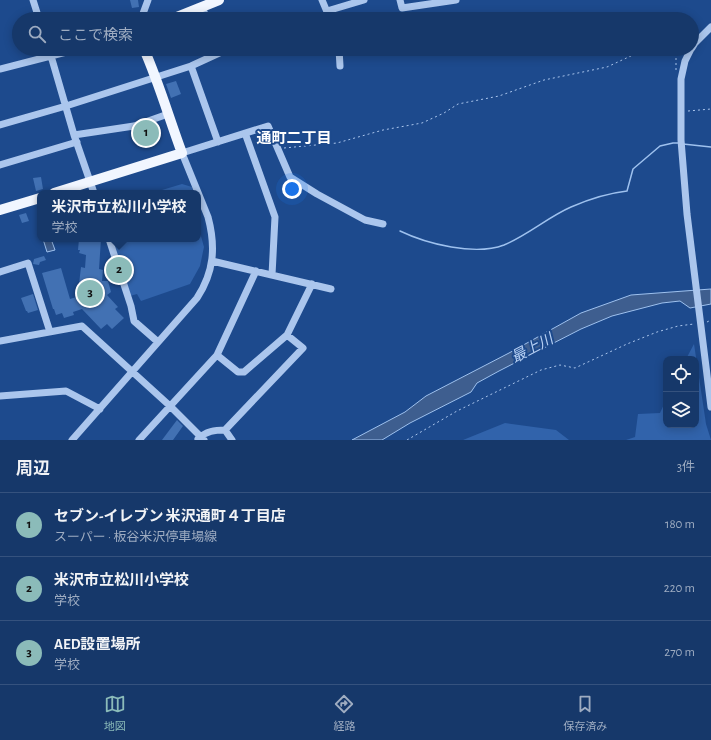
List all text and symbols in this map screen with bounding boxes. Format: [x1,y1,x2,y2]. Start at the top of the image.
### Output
search box [12,12,699,56]
icon: search [26,23,48,45]
text: ここで検索 [58,28,133,43]
pin: 1 [133,118,159,148]
district label: 通町二丁目 [256,130,332,146]
your location [282,179,302,199]
popup [37,190,201,242]
text: 米沢市立松川小学校 [51,200,187,215]
text: 学校 [51,222,78,235]
pin: 2 [106,255,132,285]
pin: 3 [77,278,103,308]
water label: 最上川 [508,329,557,366]
map controls [663,356,699,428]
button: locate [663,356,699,392]
button: layers [663,392,699,428]
text: 周辺 [16,460,50,477]
text: 3件 [677,461,695,474]
text: セブン-イレブン 米沢通町４丁目店 [54,509,286,524]
text: 1 [27,518,31,531]
text: 180 m [665,518,695,531]
text: スーパー · 板谷米沢停車場線 [54,531,217,544]
text: 米沢市立松川小学校 [54,573,189,588]
text: 2 [26,582,32,595]
text: 220 m [664,582,695,595]
text: 学校 [54,595,80,608]
text: AED設置場所 [54,637,140,652]
text: 3 [26,646,32,659]
text: 270 m [664,646,695,659]
text: 学校 [54,659,80,672]
tab: 地図 [104,693,126,733]
tab: 経路 [333,693,355,733]
tab: 保存済み [563,693,607,733]

